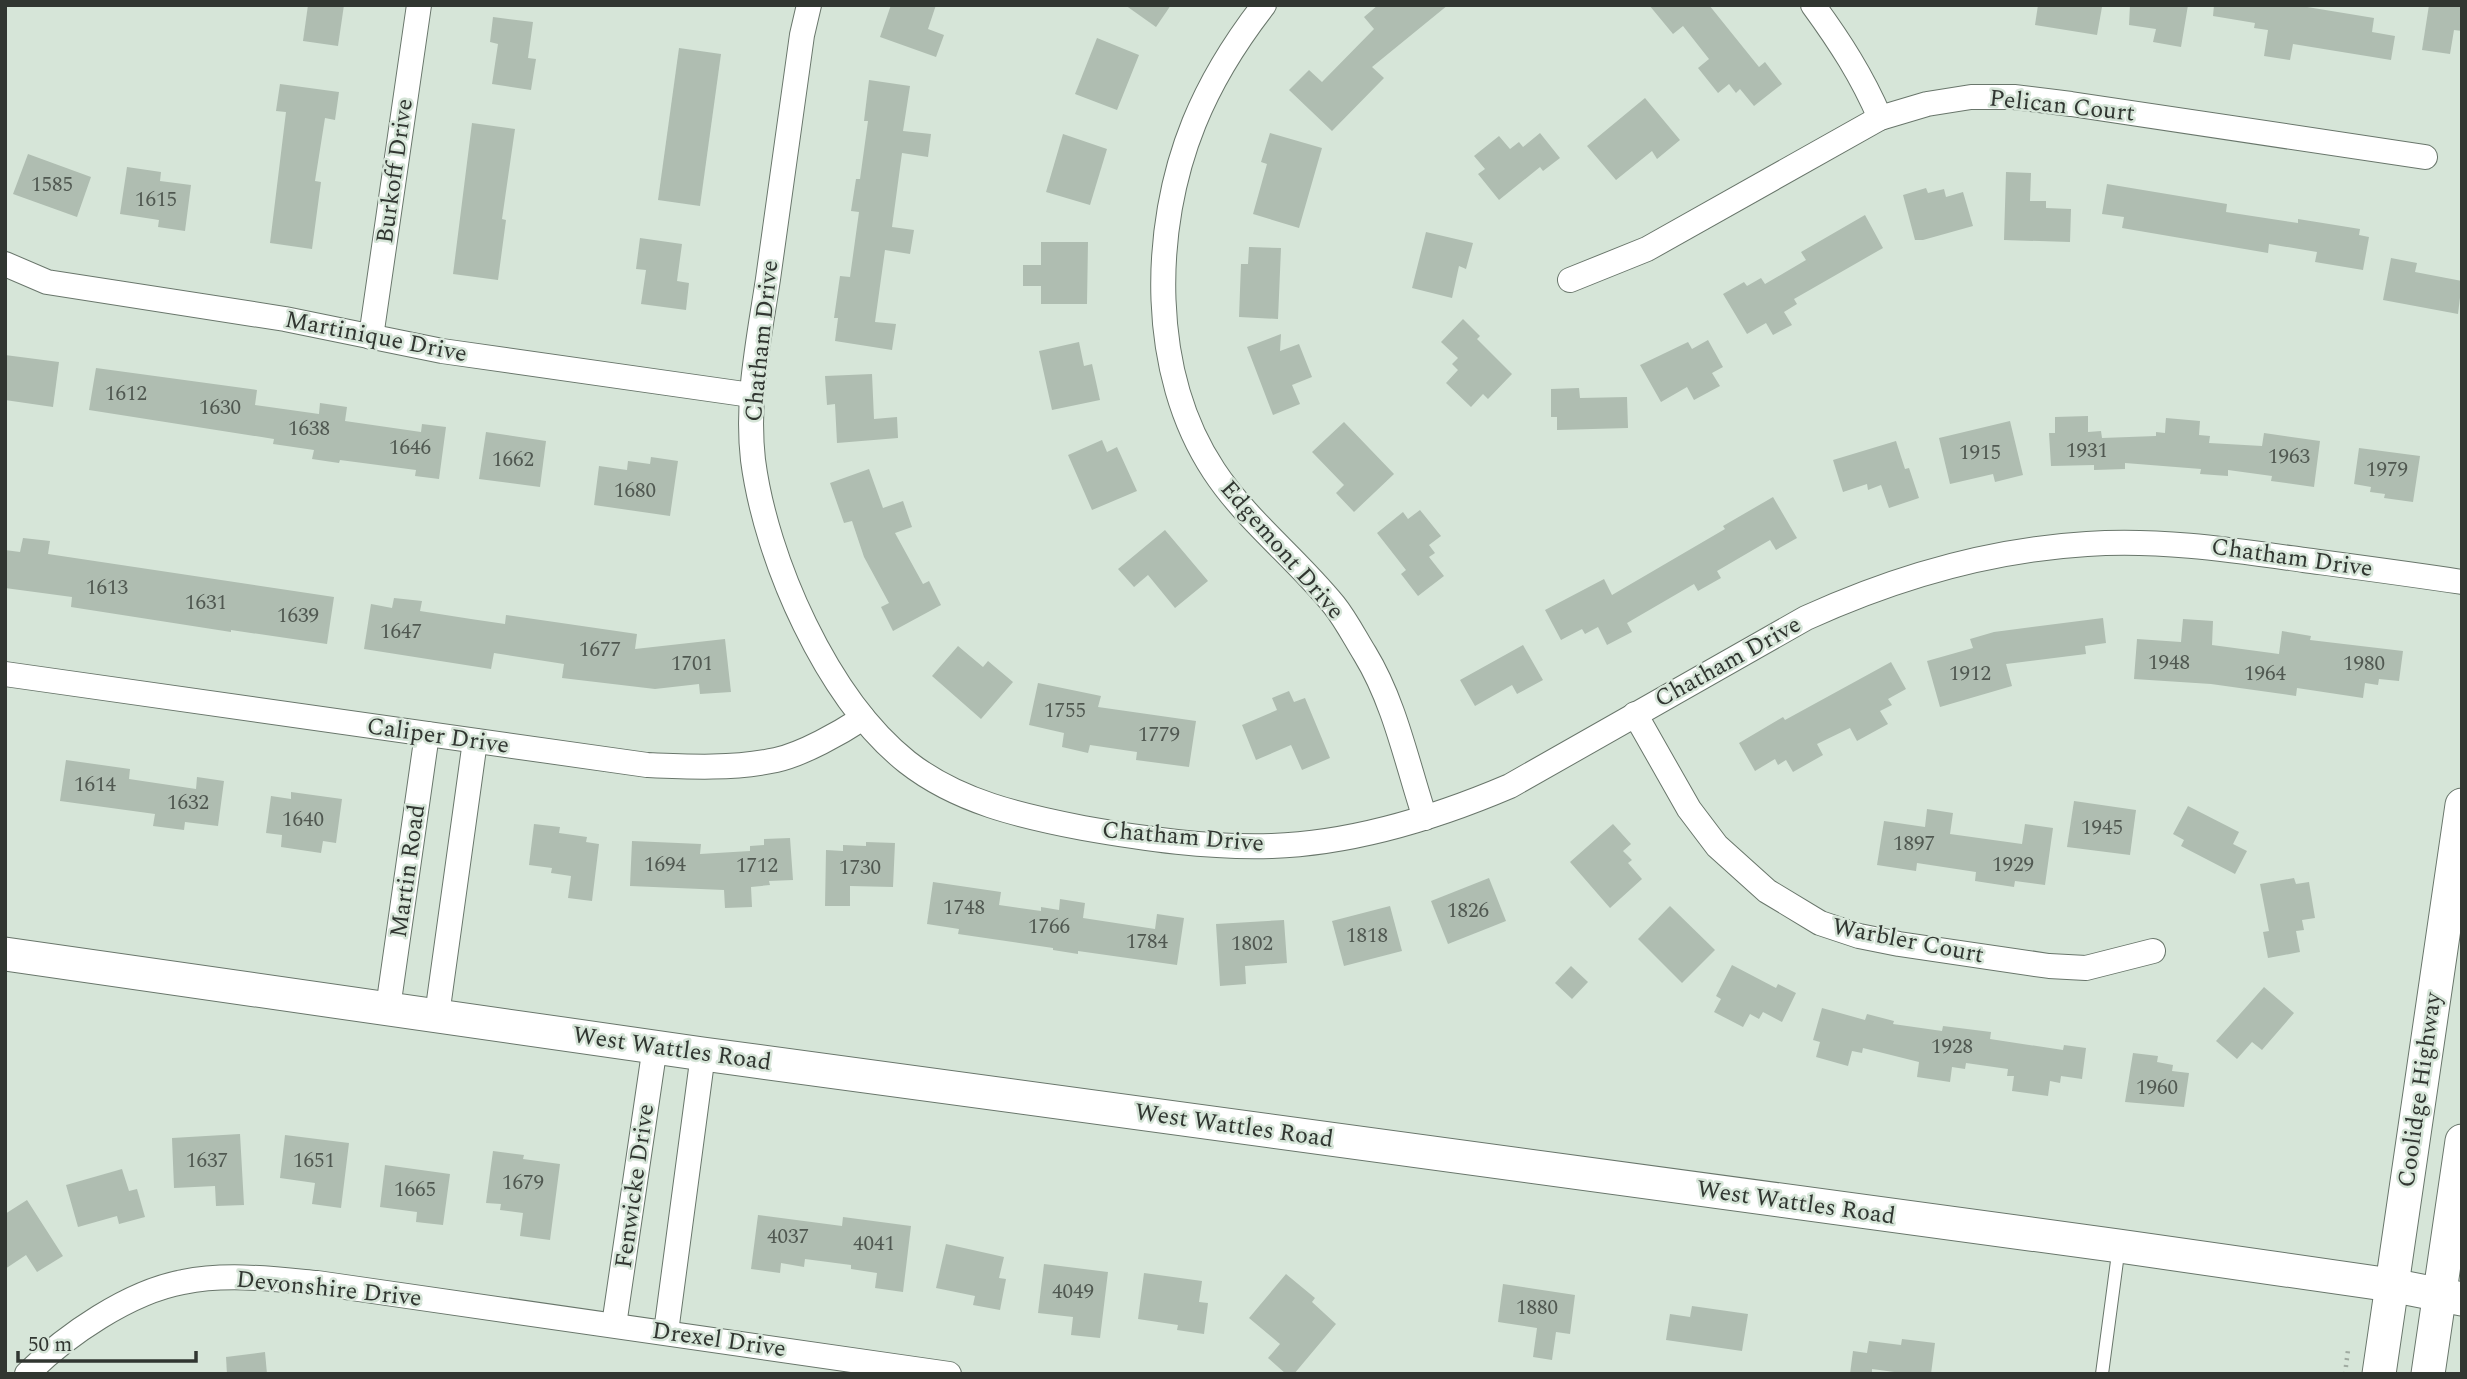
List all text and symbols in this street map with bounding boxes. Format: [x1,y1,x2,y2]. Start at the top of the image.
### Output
street label: Pelican Court [1987,80,2137,132]
street label: Burkoff Drive [367,96,423,246]
house number: 1585 [31,169,73,201]
house number: 1615 [135,184,177,216]
street label: Chatham Drive [736,258,788,424]
street label: Martinique Drive [282,302,470,372]
house number: 1612 [105,378,147,410]
house number: 1630 [199,392,241,424]
house number: 1638 [288,413,330,445]
house number: 1646 [389,432,431,464]
house number: 1931 [2066,435,2108,467]
house number: 1915 [1959,437,2001,469]
house number: 1963 [2268,441,2310,473]
house number: 1662 [492,444,534,476]
house number: 1979 [2366,454,2408,486]
street label: Edgemont Drive [1211,472,1353,628]
house number: 1680 [614,475,656,507]
street label: Chatham Drive [2209,529,2375,587]
house number: 1613 [86,572,128,604]
house number: 1631 [185,587,227,619]
house number: 1639 [277,600,319,632]
street label: Chatham Drive [1648,607,1808,717]
house number: 1647 [380,616,422,648]
house number: 1677 [579,634,621,666]
house number: 1948 [2148,647,2190,679]
house number: 1701 [671,648,713,680]
house number: 1980 [2343,648,2385,680]
house number: 1912 [1949,658,1991,690]
house number: 1964 [2244,658,2286,690]
house number: 1755 [1044,695,1086,727]
street label: Caliper Drive [365,708,511,764]
house number: 1779 [1138,719,1180,751]
house number: 1614 [74,769,116,801]
house number: 1632 [167,787,209,819]
street label: Martin Road [381,802,435,940]
house number: 1640 [282,804,324,836]
street label: Chatham Drive [1100,812,1266,862]
house number: 1945 [2081,812,2123,844]
house number: 1897 [1893,828,1935,860]
house number: 1694 [644,849,686,881]
house number: 1929 [1992,849,2034,881]
house number: 1712 [736,850,778,882]
house number: 1730 [839,852,881,884]
house number: 1748 [943,892,985,924]
house number: 1826 [1447,895,1489,927]
street label: Warbler Court [1829,909,1987,973]
house number: 1766 [1028,911,1070,943]
house number: 1818 [1346,920,1388,952]
house number: 1784 [1126,926,1168,958]
house number: 1802 [1231,928,1273,960]
street label: Coolidge Highway [2388,989,2452,1190]
street label: West Wattles Road [570,1017,774,1081]
house number: 1928 [1931,1031,1973,1063]
house number: 1960 [2136,1072,2178,1104]
street label: West Wattles Road [1132,1094,1336,1158]
street label: Fenwicke Drive [606,1101,664,1271]
house number: 1637 [186,1145,228,1177]
house number: 1651 [293,1145,335,1177]
house number: 1679 [502,1167,544,1199]
street label: West Wattles Road [1694,1171,1898,1235]
house number: 1665 [394,1174,436,1206]
house number: 4037 [767,1221,809,1253]
house number: 4041 [853,1228,895,1260]
street label: Devonshire Drive [234,1261,424,1317]
house number: 4049 [1052,1276,1094,1308]
house number: 1880 [1516,1292,1558,1324]
street label: Drexel Drive [650,1313,788,1367]
scale bar [18,1320,196,1364]
text: 50 m [28,1329,72,1361]

